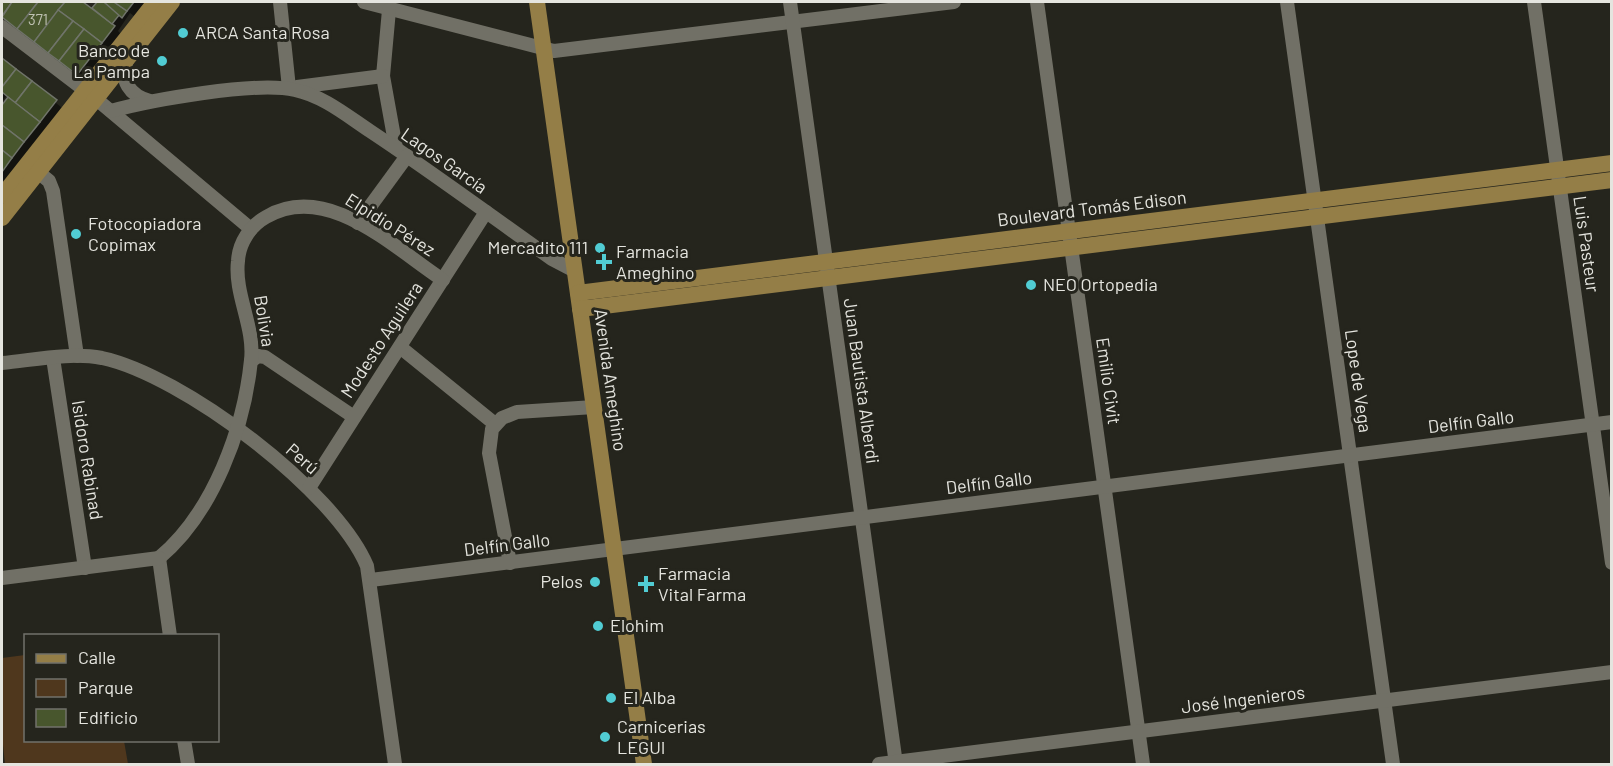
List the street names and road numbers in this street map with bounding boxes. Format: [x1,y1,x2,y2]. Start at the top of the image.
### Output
street label: Lagos García [397,122,492,198]
street label: Boulevard Tomás Edison [996,185,1188,231]
street label: Elpidio Pérez [342,188,439,260]
street label: Luis Pasteur [1569,194,1605,294]
street label: Modesto Aguilera [335,277,427,402]
street label: Bolivia [250,293,280,348]
street label: Juan Bautista Alberdi [839,297,885,465]
street label: Avenida Ameghino [590,307,632,453]
street label: Lope de Vega [1341,328,1377,434]
street label: Emilio Civit [1092,336,1126,426]
street label: Isidoro Rabinad [68,398,108,521]
street label: Delfín Gallo [1427,405,1515,437]
street label: Perú [282,438,324,478]
street label: Delfín Gallo [945,466,1033,498]
street label: Delfín Gallo [463,528,551,560]
street label: José Ingenieros [1180,681,1306,718]

